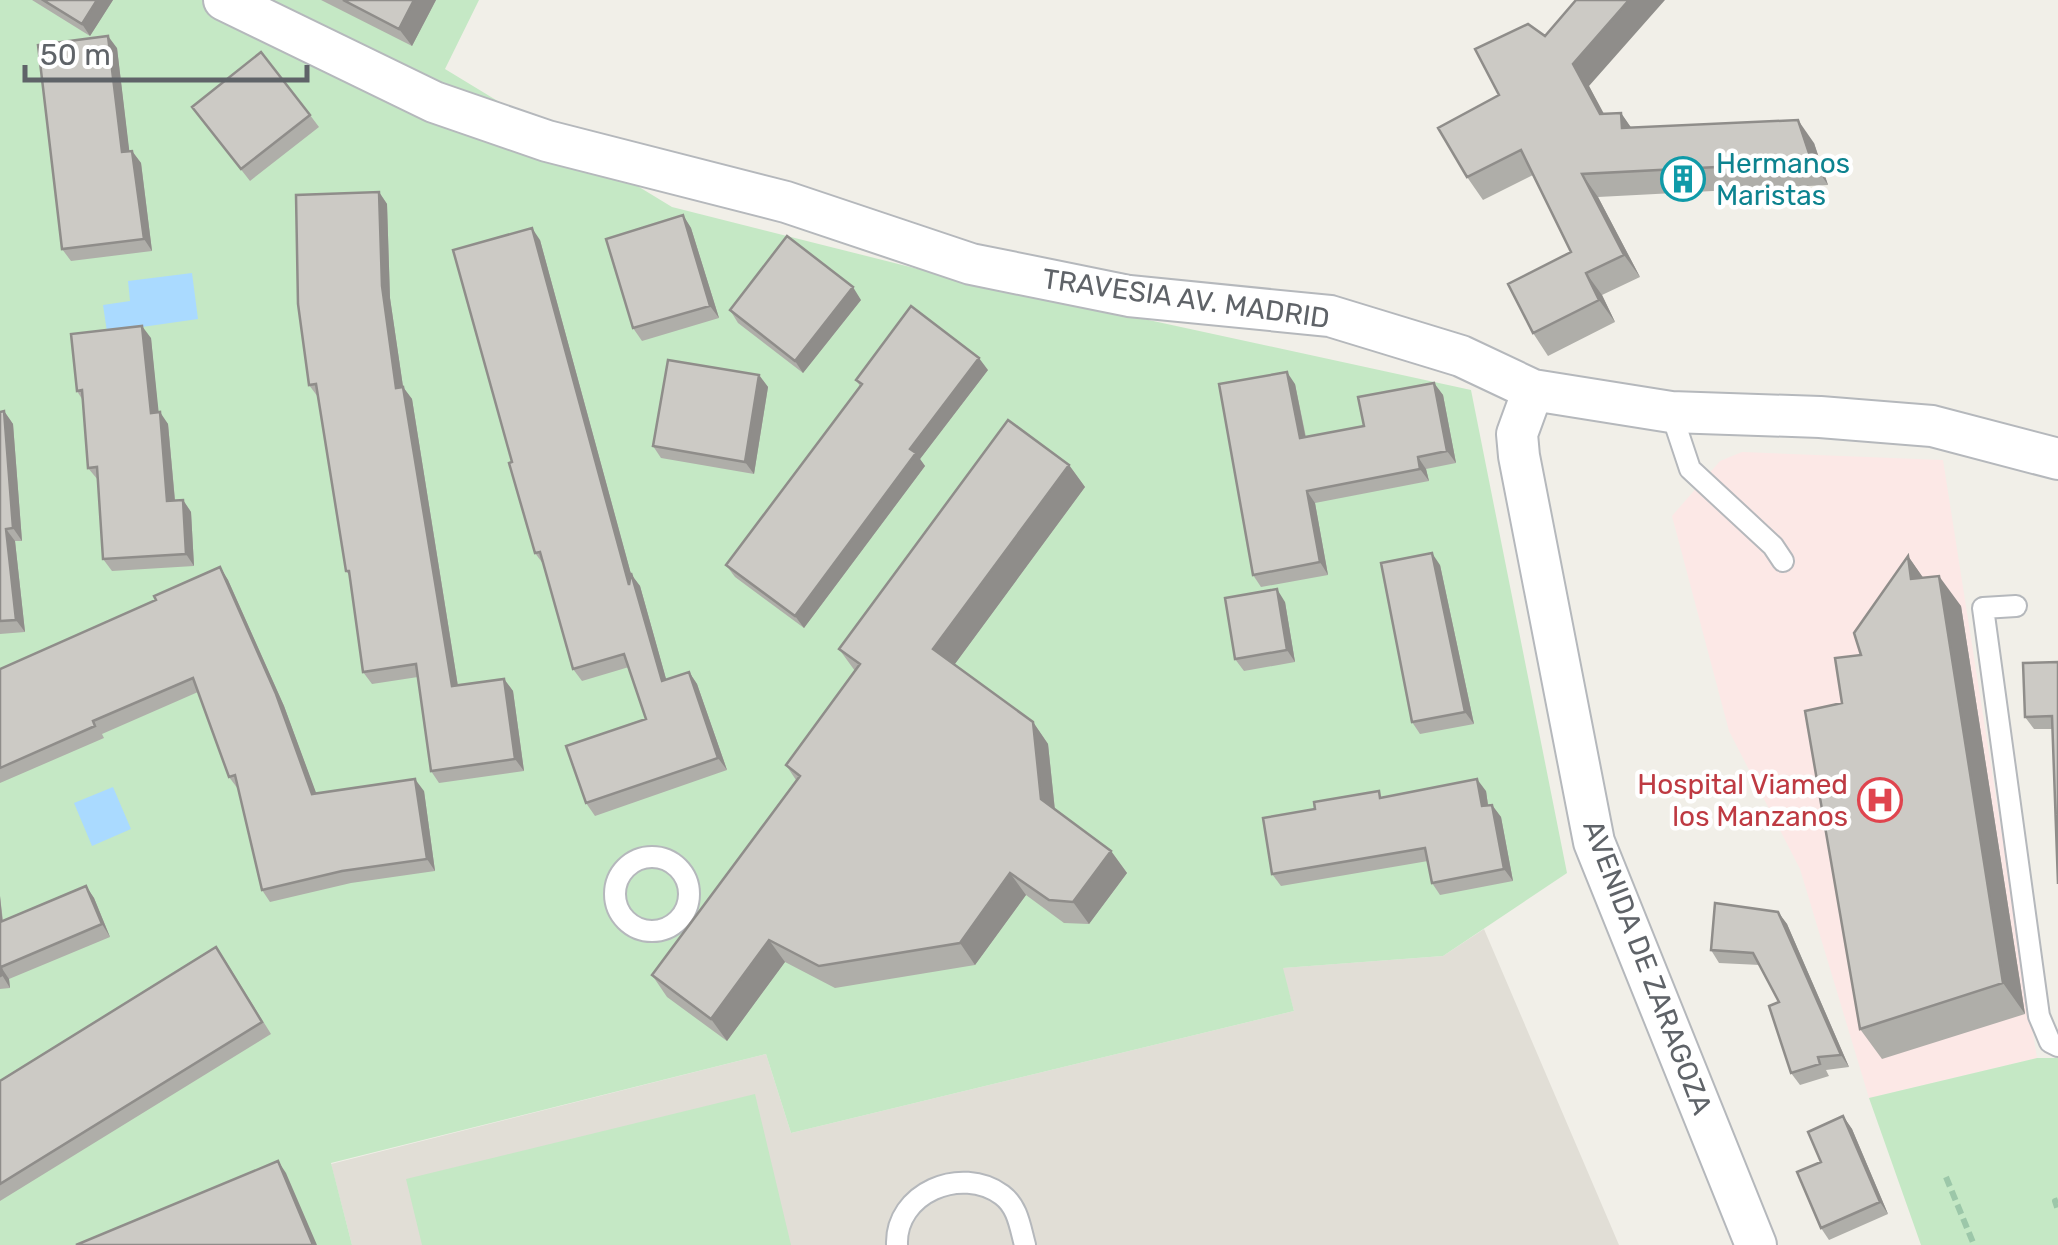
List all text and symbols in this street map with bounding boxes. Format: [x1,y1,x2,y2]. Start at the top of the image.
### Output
scale bar [25,20,308,82]
text: 50 m [40,37,111,73]
place label: Hermanos Maristas [1716,147,1850,212]
building icon: Hermanos Maristas [1660,156,1706,202]
street label: TRAVESIA AV. MADRID [1040,262,1332,335]
place label: Hospital Viamed los Manzanos [1637,768,1848,833]
hospital icon: Hospital Viamed los Manzanos [1857,777,1903,823]
street label: AVENIDA DE ZARAGOZA [1576,815,1719,1119]

